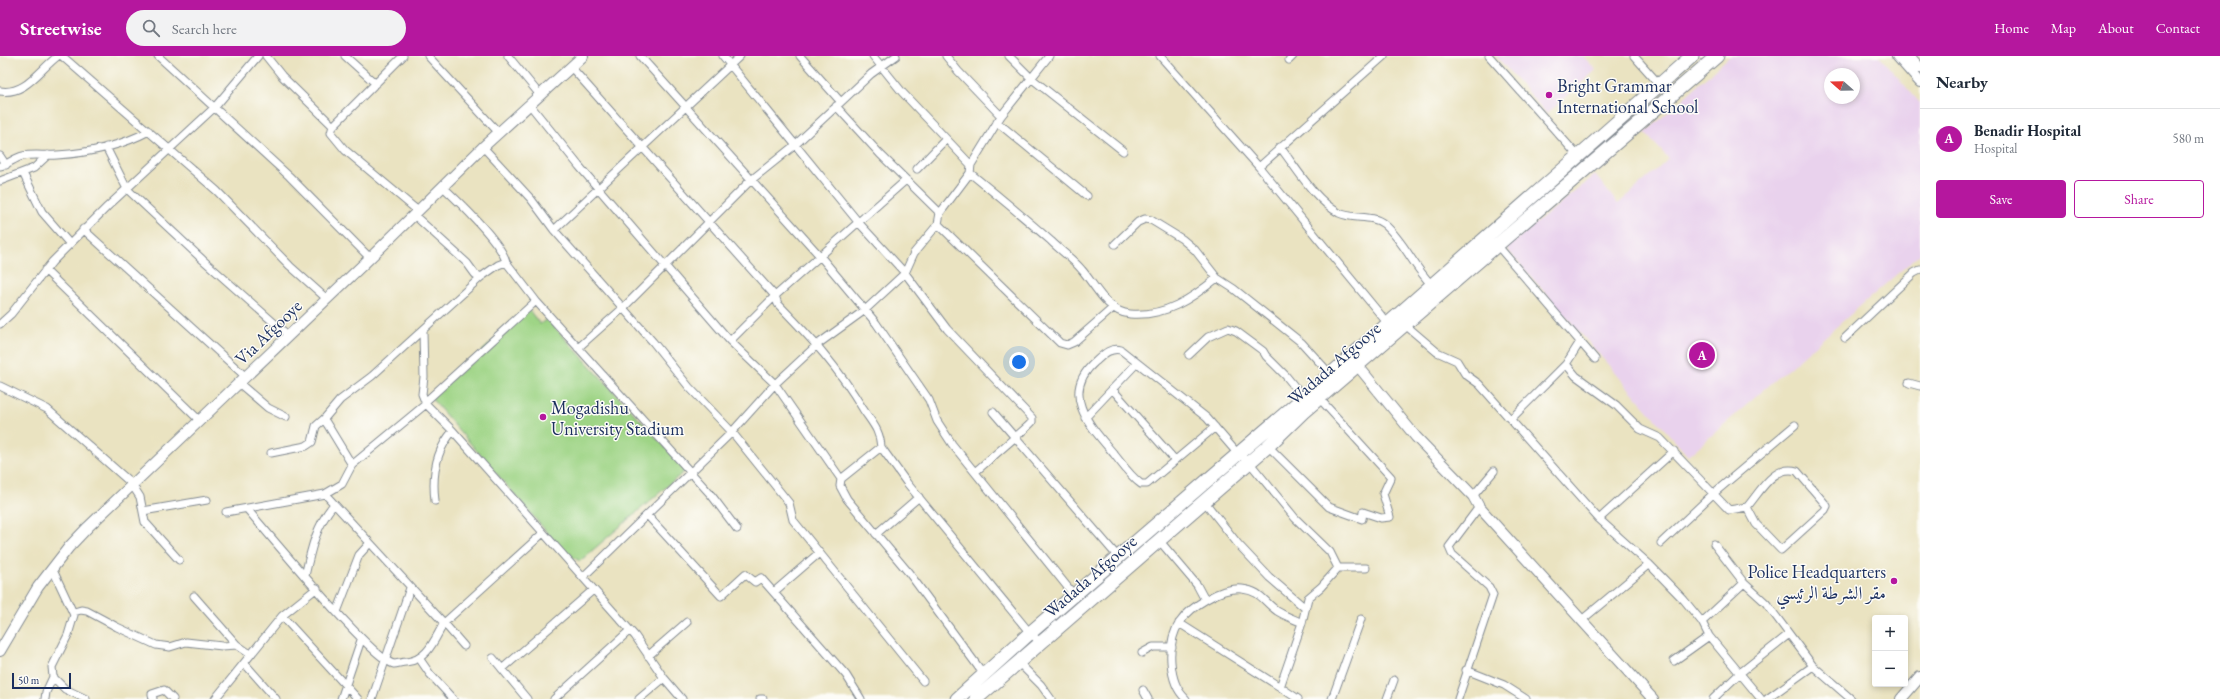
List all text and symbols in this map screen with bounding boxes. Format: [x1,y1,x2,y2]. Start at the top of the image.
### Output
search box [126,10,406,46]
text: Streetwise [20,16,102,41]
icon: search [140,17,162,39]
text: Search here [172,19,237,38]
text: Home [1994,19,2029,37]
text: Map [2051,19,2076,37]
text: About [2098,19,2134,37]
text: Contact [2156,19,2200,37]
north arrow [1824,68,1860,104]
text: Nearby [1936,71,1988,93]
place label: Bright Grammar International School [1557,74,1698,118]
marker: Bright Grammar International School [1544,90,1554,100]
text: Benadir Hospital [1974,121,2081,140]
text: A [1944,130,1954,147]
text: 580 m [2173,130,2204,147]
text: Hospital [1974,140,2018,157]
button: Save [1936,180,2066,218]
button: Share [2074,180,2204,218]
street label: Via Afgooye [230,294,306,370]
street label: Wadada Afgooye [1283,316,1385,410]
pin: A [1689,340,1715,370]
your location [1009,352,1029,372]
place label: Mogadishu University Stadium [551,396,684,440]
marker: Mogadishu University Stadium [538,412,548,422]
street label: Wadada Afgooye [1039,529,1141,623]
place label: Police Headquarters مقر الشرطة الرئيسي [1748,560,1886,610]
marker: Police Headquarters مقر الشرطة الرئيسي [1889,576,1899,586]
map controls [1872,615,1908,687]
button: + [1872,615,1908,651]
button: − [1872,651,1908,687]
scale bar [12,671,71,690]
text: 50 m [18,673,39,687]

